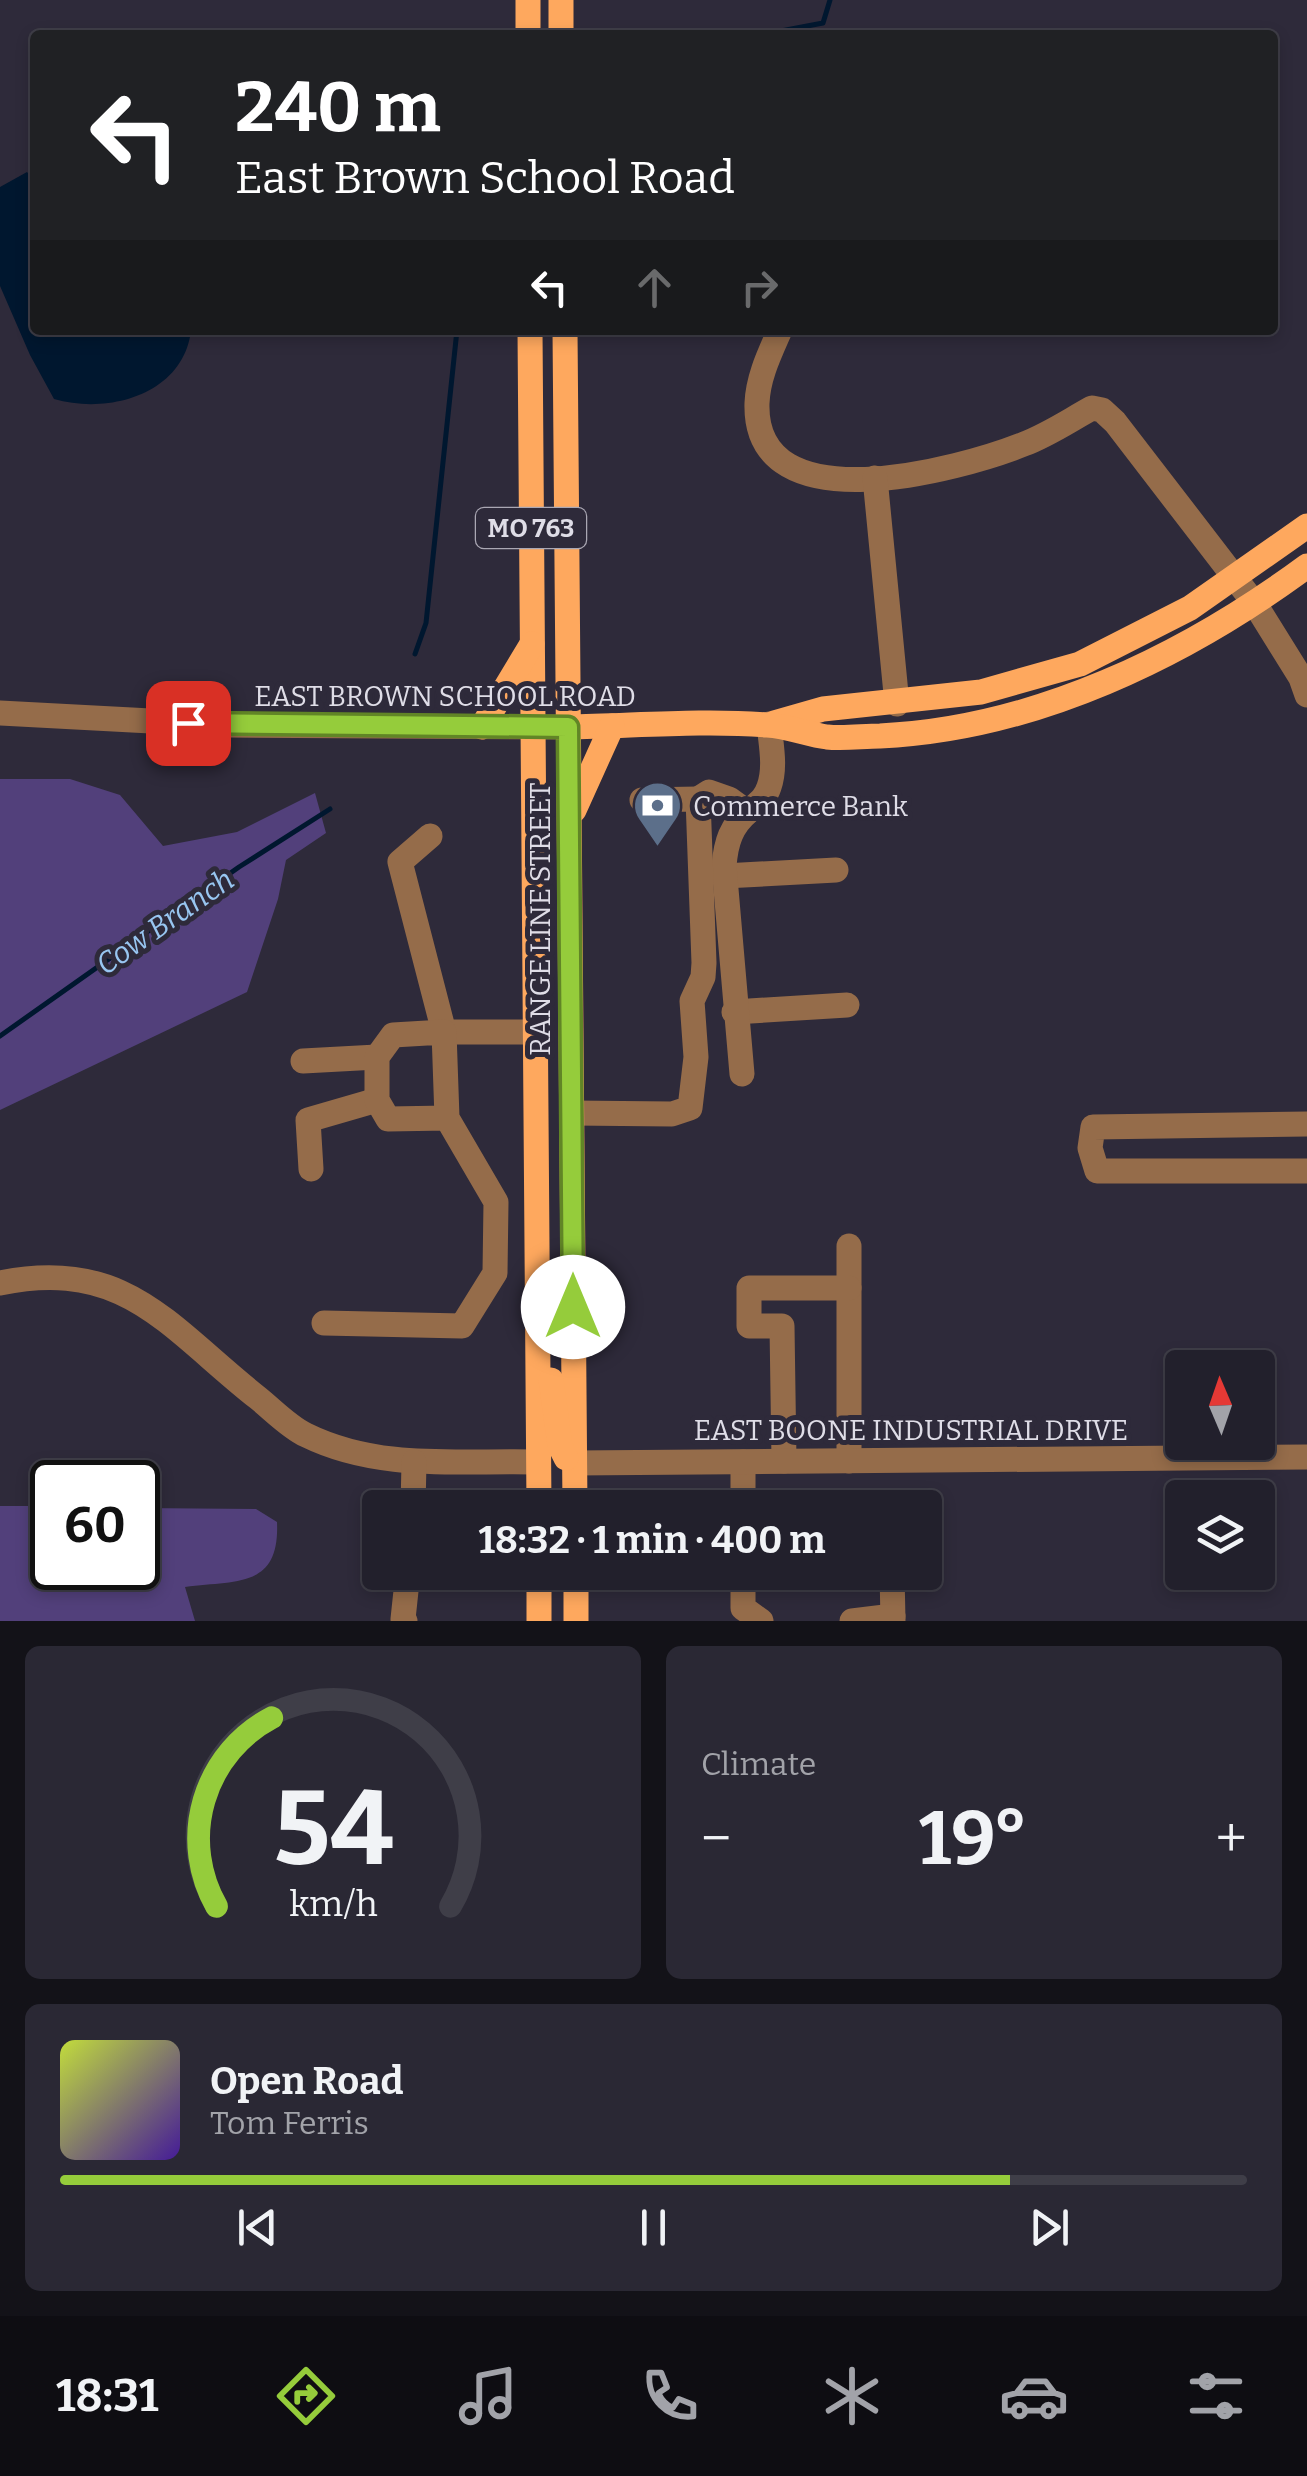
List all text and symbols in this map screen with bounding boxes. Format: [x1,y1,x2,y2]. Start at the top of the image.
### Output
text: 240 m [235,66,441,150]
icon: left [70,70,200,200]
text: East Brown School Road [235,151,735,205]
icon: left [522,260,577,315]
icon: ahead [627,260,682,315]
icon: right [732,260,787,315]
road number: MO 763 [476,508,586,548]
street label: EAST BROWN SCHOOL ROAD [254,680,636,713]
pin [146,681,231,766]
icon: arrive [161,696,216,751]
bank icon: Commerce Bank [632,780,684,848]
street label: RANGE LINE STREET [524,782,557,1056]
place label: Commerce Bank [693,790,908,823]
water label: Cow Branch [89,861,241,983]
position arrow [521,1255,625,1359]
north arrow [1165,1350,1275,1460]
map controls [1165,1350,1275,1590]
street label: EAST BOONE INDUSTRIAL DRIVE [694,1414,1128,1447]
speed limit sign: 60 [30,1460,160,1590]
button: layers [1165,1480,1275,1590]
text: 18:32 · 1 min · 400 m [478,1517,826,1563]
text: Climate [701,1745,816,1783]
text: 54 [273,1767,393,1892]
text: 19° [919,1794,1028,1884]
text: − [701,1806,731,1872]
text: + [1216,1806,1247,1872]
text: km/h [289,1883,377,1925]
text: Open Road [210,2058,403,2104]
text: Tom Ferris [210,2104,369,2142]
icon: previous [230,2200,285,2255]
icon: pause [626,2200,681,2255]
icon: next [1022,2200,1077,2255]
icon: directions [271,2361,341,2431]
icon: music [453,2361,523,2431]
icon: phone [635,2361,705,2431]
icon: climate [817,2361,887,2431]
icon: car [999,2361,1069,2431]
icon: filters [1181,2361,1251,2431]
text: 18:31 [56,2369,158,2423]

